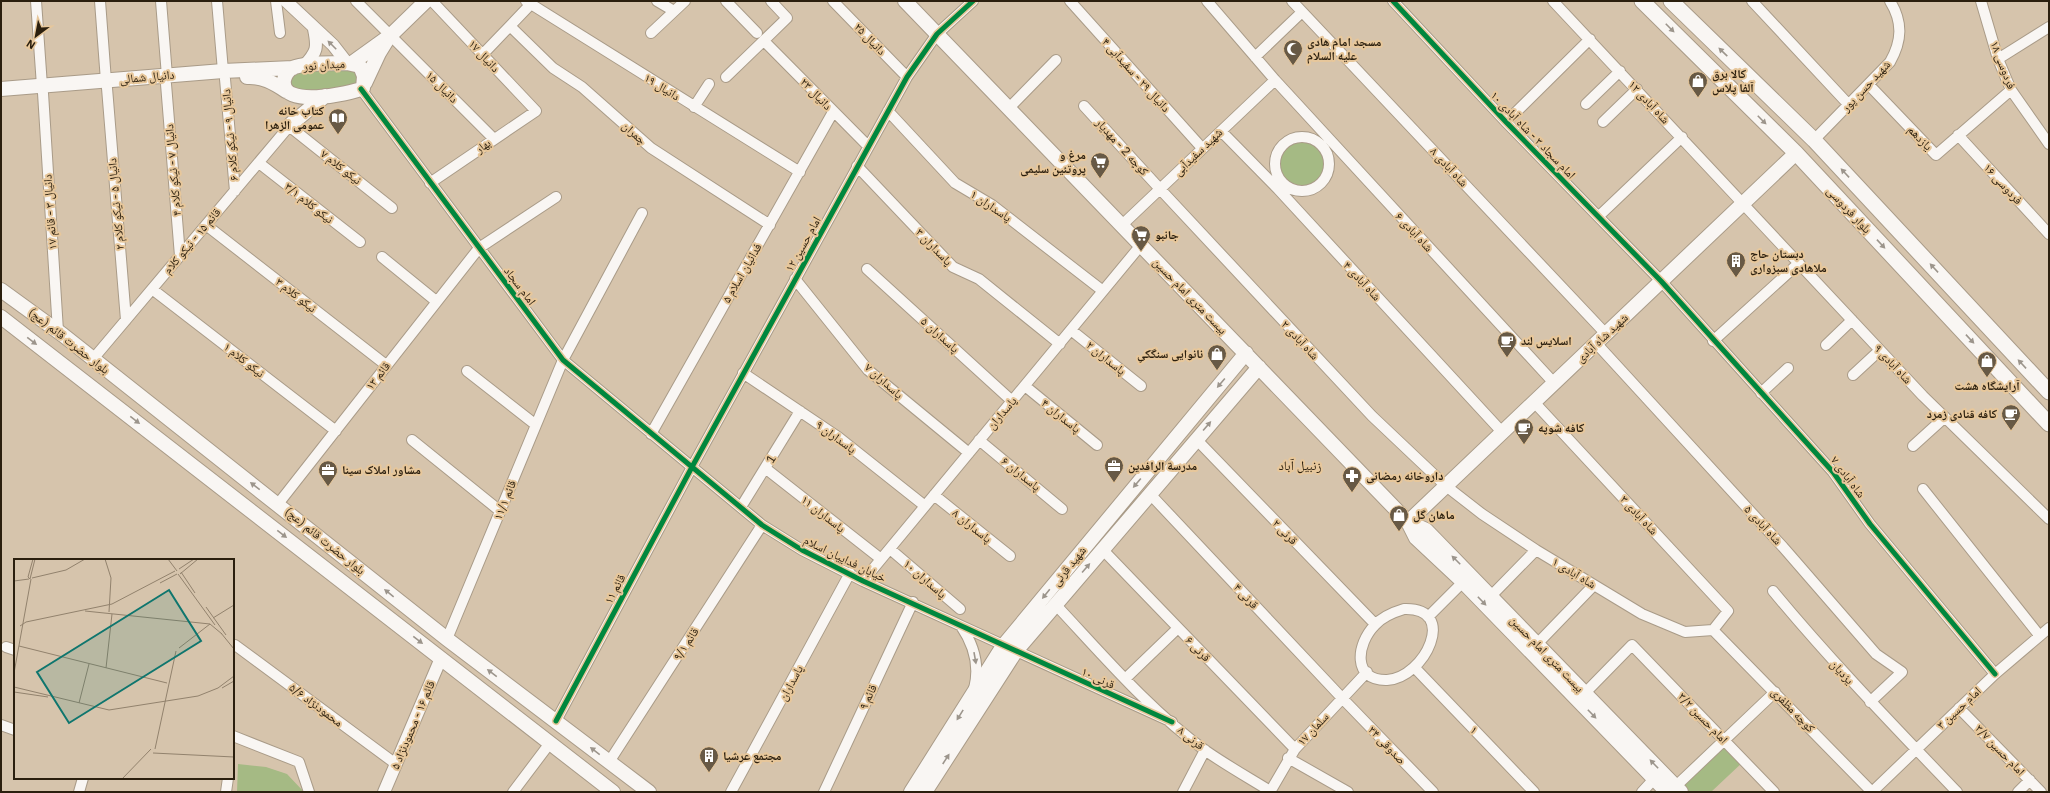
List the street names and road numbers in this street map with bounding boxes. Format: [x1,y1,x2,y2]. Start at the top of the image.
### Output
street label: دانیال ۲۵ [851,19,889,58]
street label: دانیال ۲۹ - سفیدآبی ۴ [1099,34,1174,115]
street label: دانیال ۱۷ [465,36,503,75]
street label: فردوسی ۱۸ [1987,39,2019,91]
street label: میدان نور [302,56,345,74]
street label: شهید حسن پور [1837,57,1894,115]
street label: دانیال شمالی [119,67,175,87]
street label: دانیال ۱۵ [423,67,462,106]
street label: دانیال ۱۹ [642,70,683,104]
street label: دانیال ۲۳ [797,74,835,113]
street label: شاه آبادی ۱۲ [1625,77,1673,127]
street label: دانیال ۹ - نیکو کلام ۶ [218,88,242,182]
street label: امام سجاد ۳ - شاه آبادی ۱۰ [1487,88,1579,183]
street label: کوچه 2 - مهدیار [1092,114,1152,178]
street label: چمران [619,118,650,148]
street label: یازدهم [1904,122,1936,154]
street label: دانیال ۷ - نیکو کلام ۴ [161,123,185,217]
street label: شهید سفیدآبی [1170,125,1226,179]
street label: بهار [471,135,494,157]
street label: شاه آبادی ۸ [1427,144,1471,190]
street label: نیکو کلام ٧ [317,146,365,188]
street label: دانیال ۵ - نیکو کلام ۲ [104,157,128,251]
street label: فردوسی ۱۶ [1981,160,2026,207]
street label: دانیال ۳ - قائم ۱۷ [39,174,61,250]
street label: نیکو کلام ۳/۱ [281,179,337,227]
street label: بلوار فردوسی [1824,183,1875,237]
street label: پاسداران ۱ [968,186,1015,225]
street label: قائم ۱۵ - نیکو کلام [160,205,224,277]
street label: شاه آبادی ۶ [1392,209,1436,255]
street label: امام حسین ۱۲ [781,213,825,274]
street label: پاسداران ۳ [913,225,956,269]
street label: فدائیان اسلام ۵ [719,240,765,306]
street label: بیست متری امام حسین [1149,254,1231,338]
street label: شاه آبادی ۴ [1340,258,1384,304]
street label: امام سجاد [500,264,540,308]
street label: نیکو کلام ۳ [272,274,320,316]
street label: بلوار حضرت قائم (عج) [25,304,113,378]
street label: شهید شاه آبادی [1573,310,1631,366]
street label: پاسداران ۵ [918,314,963,356]
street label: شاه آبادی ۲ [1278,317,1322,363]
street label: پاسداران ۲ [1084,337,1129,378]
street label: نیکو کلام ۱ [220,339,268,381]
street label: شاه آبادی ۹ [1871,341,1915,387]
street label: قائم ۱۳ [362,359,394,393]
street label: پاسداران ۷ [862,360,907,402]
street label: پاسداران [984,393,1020,432]
street label: پاسداران ۴ [1039,395,1084,436]
street label: پاسداران ۹ [813,417,860,457]
street label: 1 [762,452,779,466]
street label: پاسداران ۶ [999,453,1044,494]
street label: شاه آبادی ۷ [1828,453,1869,501]
street label: قائم ۱۱/۱ [490,478,520,522]
street label: پاسداران ۱۱ [798,492,849,536]
street label: شاه آبادی ۳ [1617,492,1661,538]
street label: شاه آبادی ۵ [1741,502,1785,548]
street label: بلوار حضرت قائم (عج) [282,504,368,578]
street label: پاسداران ۸ [950,505,995,546]
street label: قرنی ۲ [1270,516,1301,548]
street label: خیابان فداییان اسلام [801,532,889,586]
street label: شهید قرنی [1048,543,1089,589]
street label: شاه آبادی ۱ [1549,554,1599,592]
street label: پاسداران ۱۰ [901,556,950,602]
street label: قائم ۱۱ [601,571,629,607]
street label: قرنی ۴ [1231,580,1262,612]
street label: بیست متری امام حسین [1506,612,1588,696]
street label: قائم ۹/۱ [670,625,702,663]
street label: قرنی ۶ [1183,633,1214,665]
street label: یزدیان [1827,656,1858,687]
street label: پاسداران [775,662,806,703]
street label: قرنی ۱۰ [1079,663,1117,692]
street label: قائم ۱۶ - محمودنژاد ۵ [387,678,439,772]
street label: محمودنژاد ۵/۶ [287,680,346,730]
street label: قائم ۹ [855,682,881,712]
street label: امام حسین ۳ [1933,683,1985,733]
street label: کوچه مظفری [1768,684,1818,735]
street label: امام حسین ۳/۲ [1675,689,1731,747]
street label: سلمان ۱۷ [1294,709,1332,748]
street label: امام حسین ۳/۷ [1972,721,2028,779]
street label: قرنی ۸ [1175,722,1208,753]
street label: صدوقی ۳۴ [1365,722,1409,767]
street label: ۱ [1467,723,1482,737]

